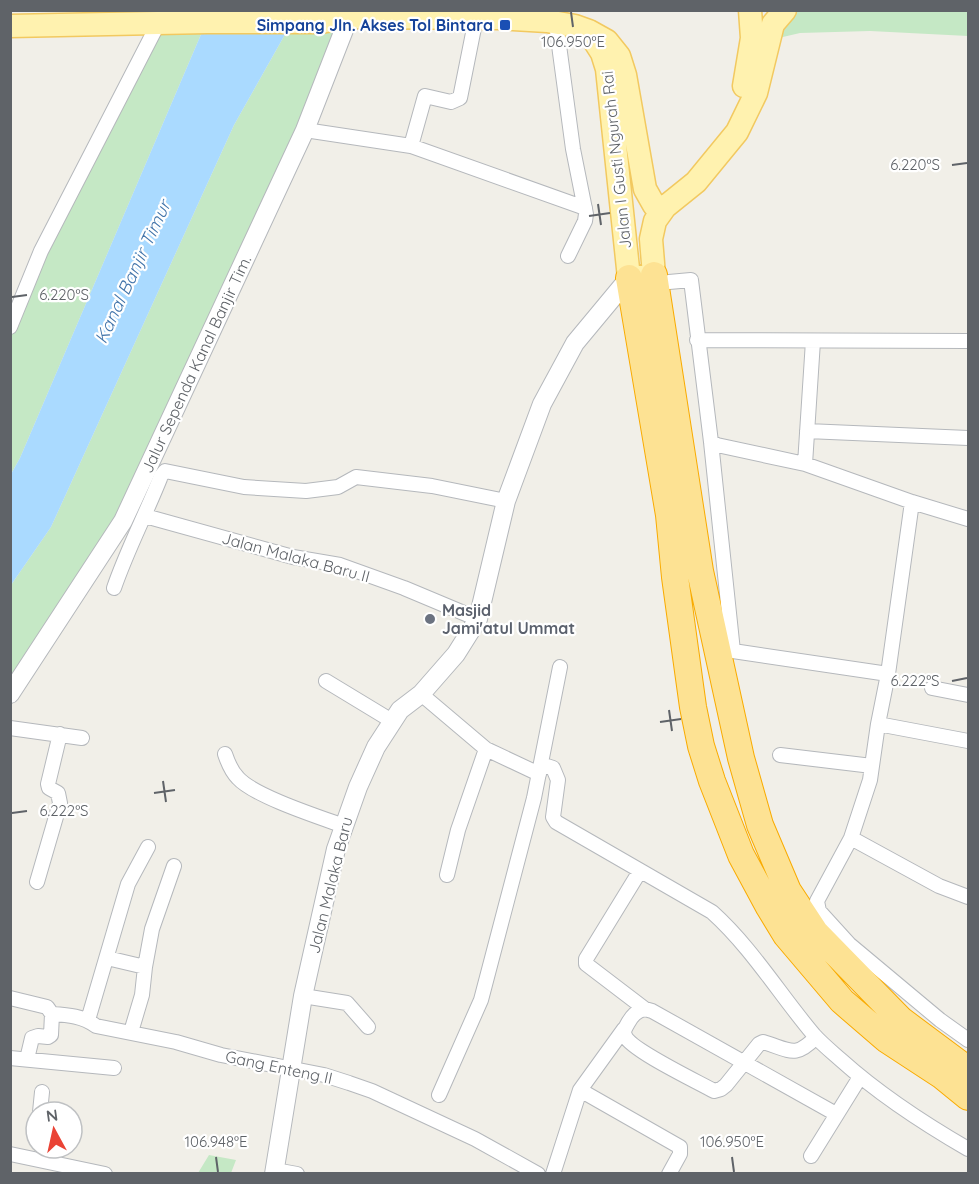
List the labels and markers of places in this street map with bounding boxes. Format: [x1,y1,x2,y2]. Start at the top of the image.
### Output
place label: Simpang Jln. Akses Tol Bintara [257,15,493,35]
marker: Simpang Jln. Akses Tol Bintara [498,18,512,32]
place label: Masjid Jami'atul Ummat [442,600,575,638]
marker: Masjid Jami'atul Ummat [423,612,437,626]

